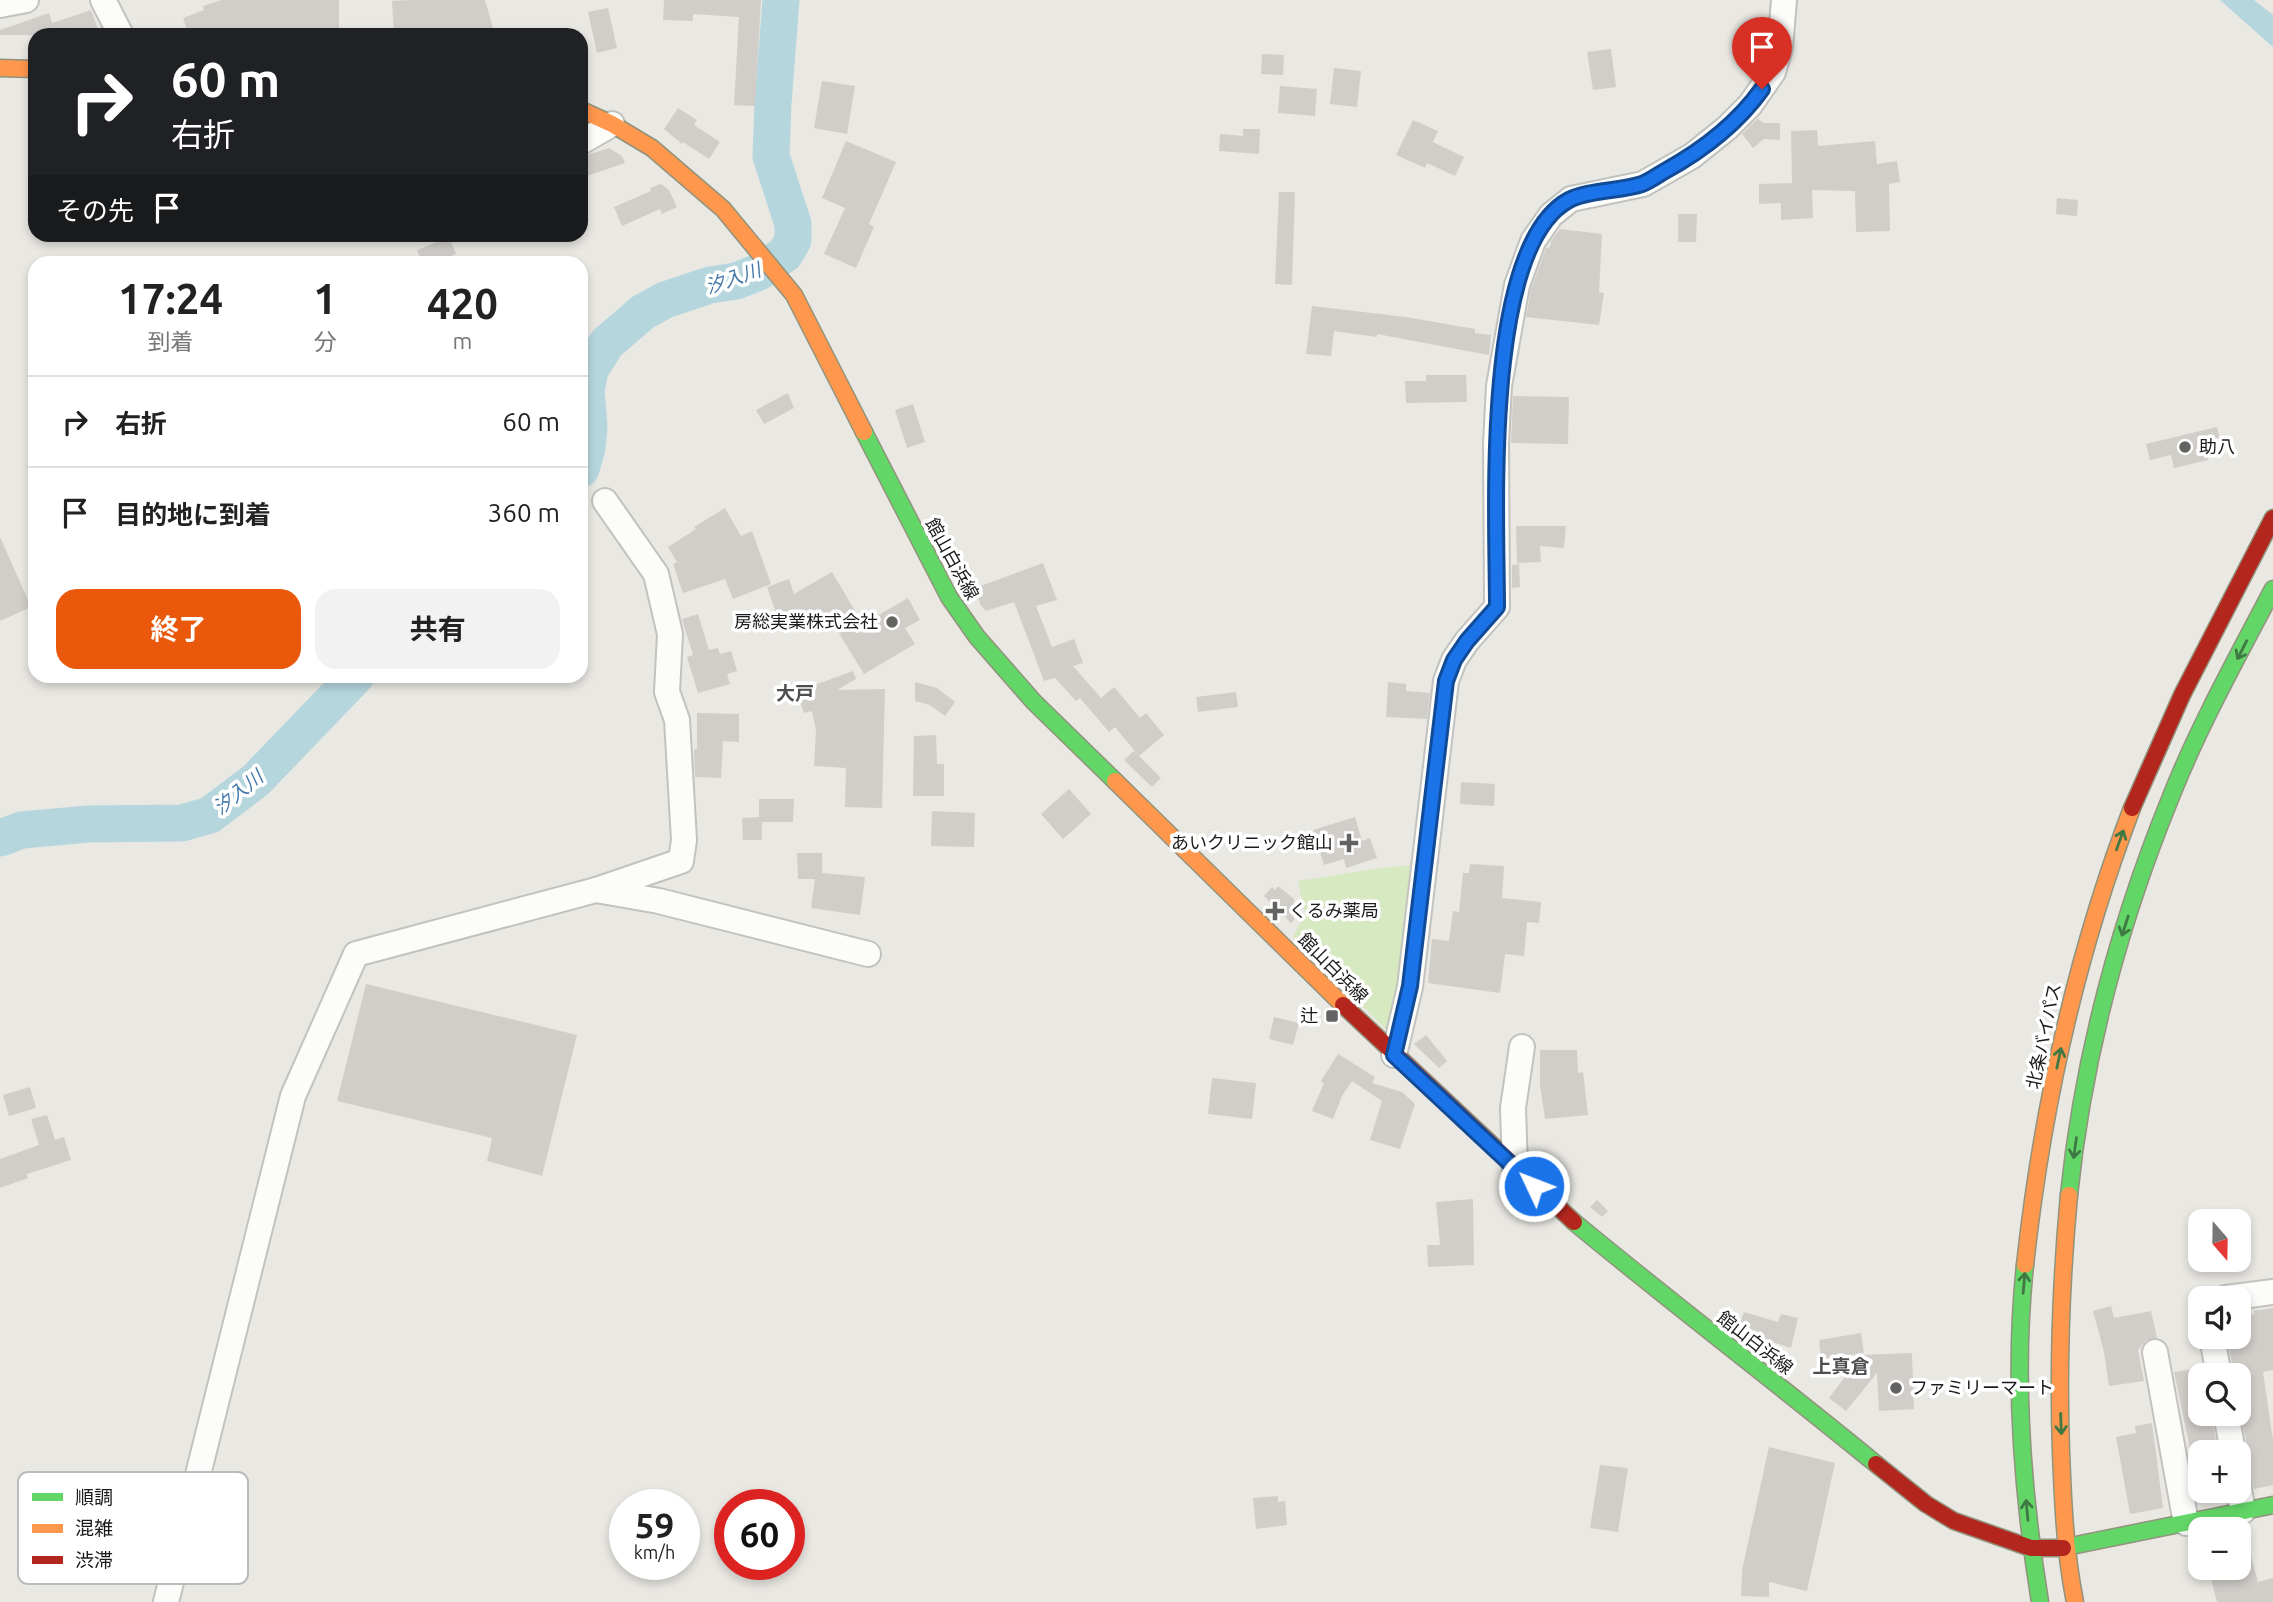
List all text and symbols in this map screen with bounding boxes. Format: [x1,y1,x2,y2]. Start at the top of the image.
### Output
pin [1732,17,1792,89]
icon: arrive [1743,28,1781,66]
text: 60 m [171,51,280,106]
icon: right [56,56,147,147]
text: 右折 [171,116,235,152]
icon: arrive [148,189,186,227]
text: その先 [56,196,134,225]
water label: 汐入川 [702,258,765,298]
text: 17:24 [118,275,223,322]
text: 1 [313,275,337,322]
text: 420 [427,280,498,327]
text: m [453,328,472,353]
text: 到着 [148,329,194,354]
text: 分 [314,329,337,354]
icon: right [56,403,94,441]
text: 60 m [502,407,560,436]
text: 右折 [115,409,167,438]
place label: 助八 [2199,436,2235,456]
marker: 助八 [2177,439,2193,455]
icon: arrive [56,494,94,532]
text: 360 m [488,498,560,527]
text: 目的地に到着 [115,500,271,529]
street label: 館山白浜線 [922,514,983,603]
button: 終了 [56,589,301,669]
button: 共有 [315,589,560,669]
place label: 房総実業株式会社 [734,611,878,631]
marker: 房総実業株式会社 [884,614,900,630]
one-way arrow [2234,639,2248,660]
district label: 大戸 [776,682,814,704]
water label: 汐入川 [209,764,269,818]
one-way arrow [2115,829,2128,851]
place label: あいクリニック館山 [1171,832,1333,852]
marker: あいクリニック館山 [1339,833,1359,853]
place label: くるみ薬局 [1289,900,1379,920]
marker: くるみ薬局 [1267,903,1283,919]
one-way arrow [2118,915,2130,937]
street label: 館山白浜線 [1295,928,1373,1006]
street label: 北条バイパス [2022,981,2064,1091]
place label: 辻 [1300,1005,1318,1025]
marker: 辻 [1324,1008,1340,1024]
one-way arrow [2052,1047,2066,1070]
one-way arrow [2068,1136,2081,1159]
position arrow [1497,1149,1571,1223]
north arrow [2188,1209,2250,1272]
map controls [2188,1209,2251,1580]
one-way arrow [2018,1272,2031,1295]
button: sound [2188,1286,2251,1349]
street label: 館山白浜線 [1714,1307,1797,1378]
district label: 上真倉 [1812,1355,1870,1377]
button: search [2188,1363,2251,1426]
place label: ファミリーマート [1910,1377,2054,1397]
marker: ファミリーマート [1888,1380,1904,1396]
one-way arrow [2054,1412,2067,1435]
button: + [2188,1440,2251,1503]
legend [18,1472,248,1584]
text: 順調 [75,1486,113,1508]
speed limit sign: 60 [714,1489,805,1580]
one-way arrow [2020,1499,2033,1522]
text: 59 [635,1505,674,1545]
text: 混雑 [75,1517,113,1539]
button: − [2188,1517,2251,1580]
text: km/h [634,1542,675,1562]
text: 渋滞 [75,1549,113,1571]

